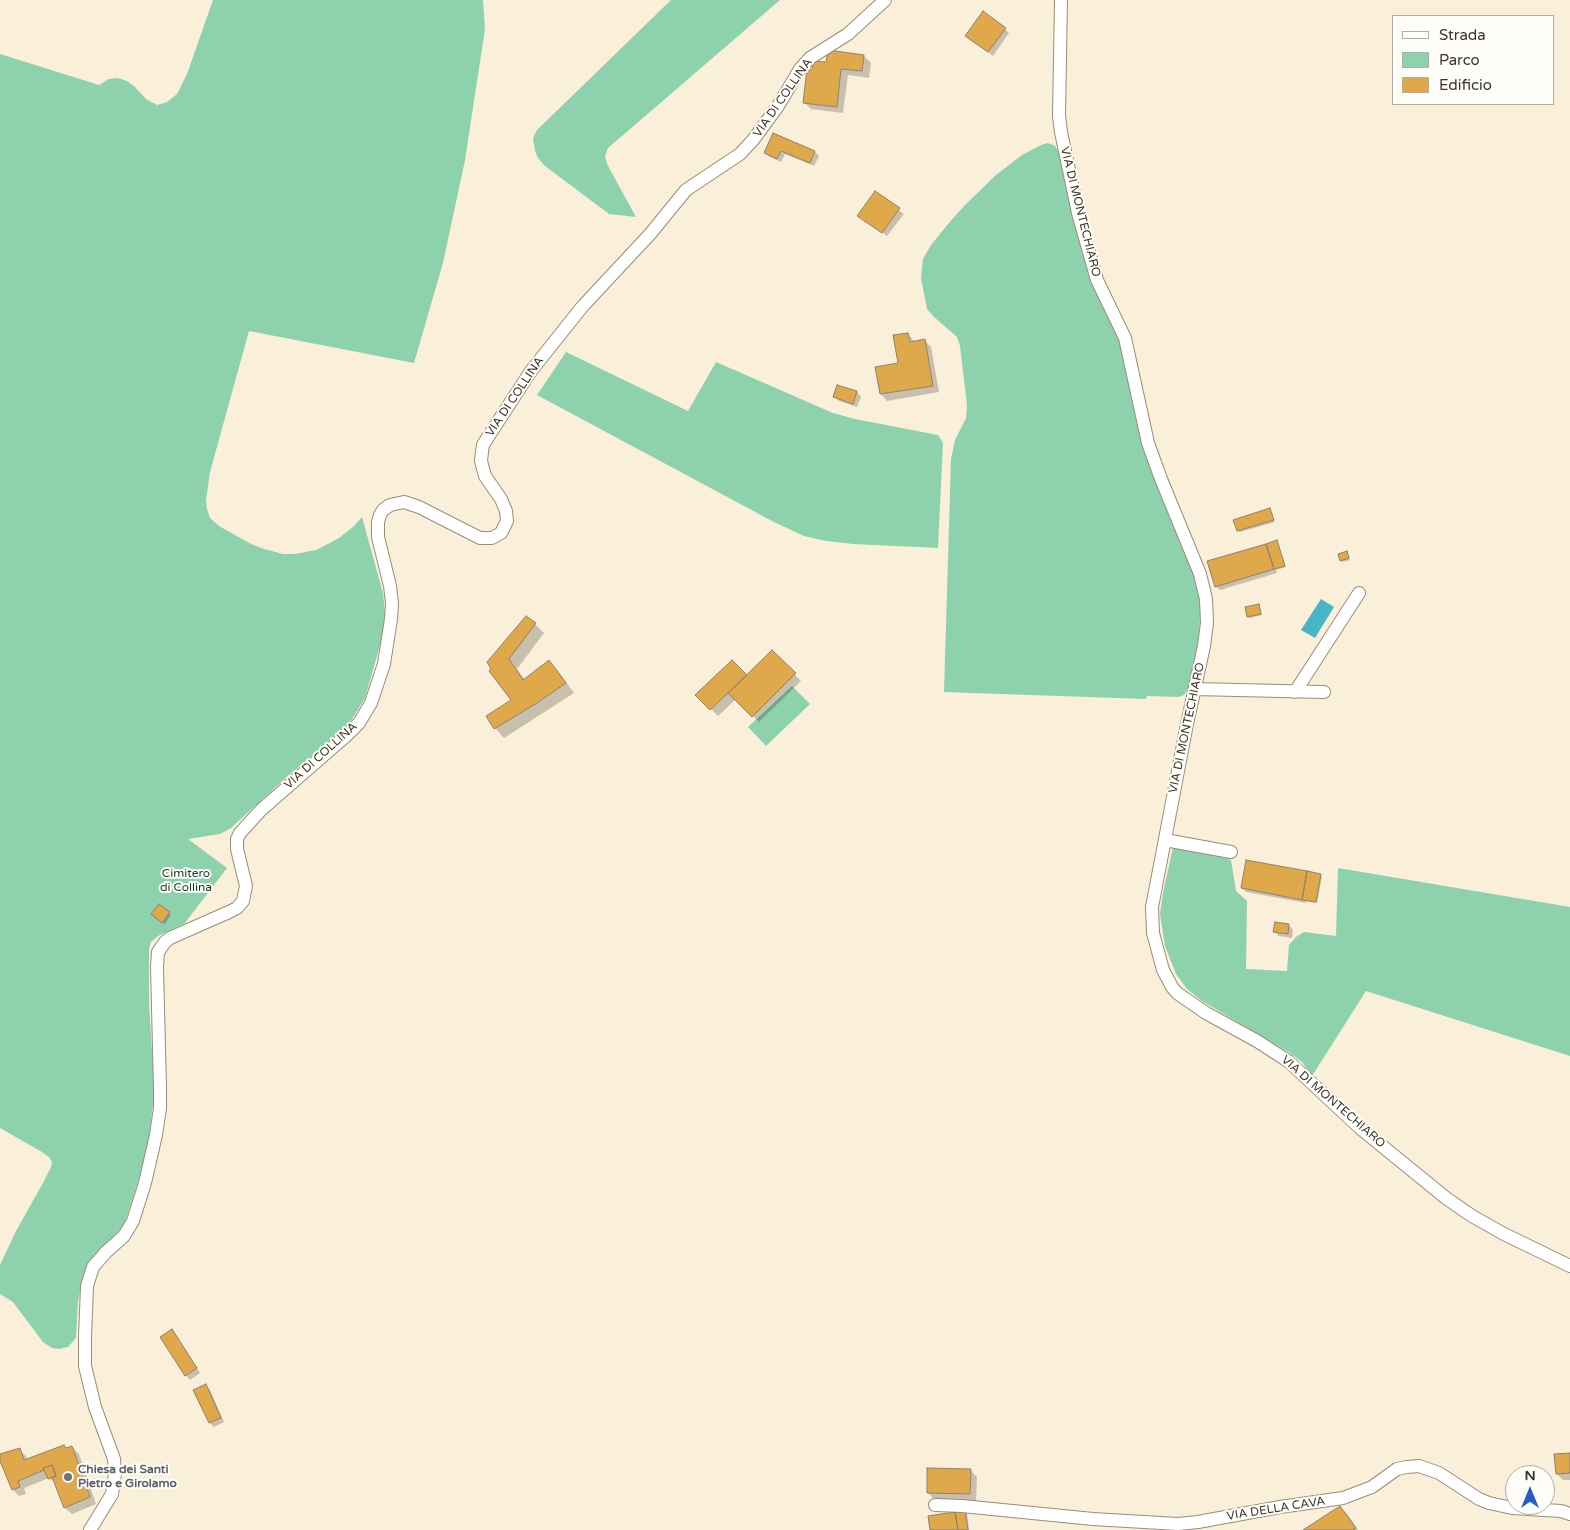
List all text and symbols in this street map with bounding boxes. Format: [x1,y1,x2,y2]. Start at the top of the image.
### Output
legend [1392,15,1555,105]
text: Strada [1439,26,1486,44]
text: Parco [1439,51,1480,69]
street label: VIA DI COLLINA [750,56,816,140]
text: Edificio [1439,76,1492,94]
street label: VIA DI MONTECHIARO [1057,146,1103,278]
street label: VIA DI COLLINA [483,354,547,440]
street label: VIA DI MONTECHIARO [1166,661,1208,795]
street label: VIA DI COLLINA [282,720,360,792]
park label: Cimitero di Collina [160,867,212,895]
street label: VIA DI MONTECHIARO [1278,1053,1388,1151]
place label: Chiesa dei Santi Pietro e Girolamo [78,1463,177,1491]
north arrow [1505,1465,1555,1515]
text: N [1524,1467,1536,1484]
marker: Chiesa dei Santi Pietro e Girolamo [62,1471,74,1483]
street label: VIA DELLA CAVA [1226,1494,1326,1524]

